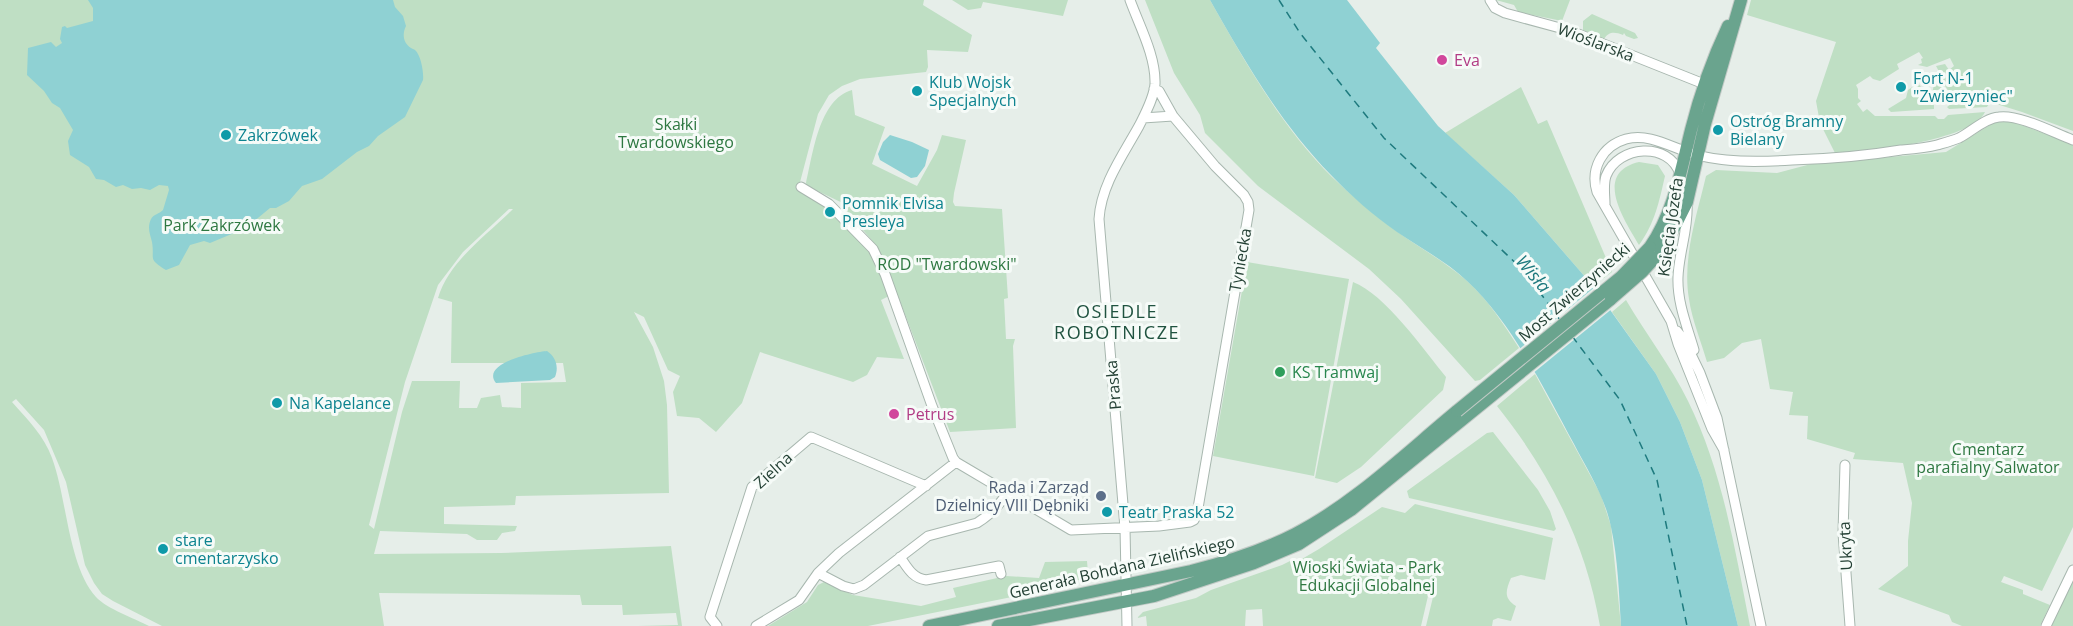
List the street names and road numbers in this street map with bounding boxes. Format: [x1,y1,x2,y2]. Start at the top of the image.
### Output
street label: Wioślarska [1555,17,1637,67]
street label: Księcia Józefa [1652,176,1688,278]
street label: Tyniecka [1224,226,1256,294]
street label: Most Zwierzyniecki [1514,237,1634,347]
street label: Praska [1100,359,1126,411]
street label: Zielna [749,447,797,493]
street label: Ukryta [1833,521,1857,571]
street label: Generała Bohdana Zielińskiego [1007,530,1237,604]

